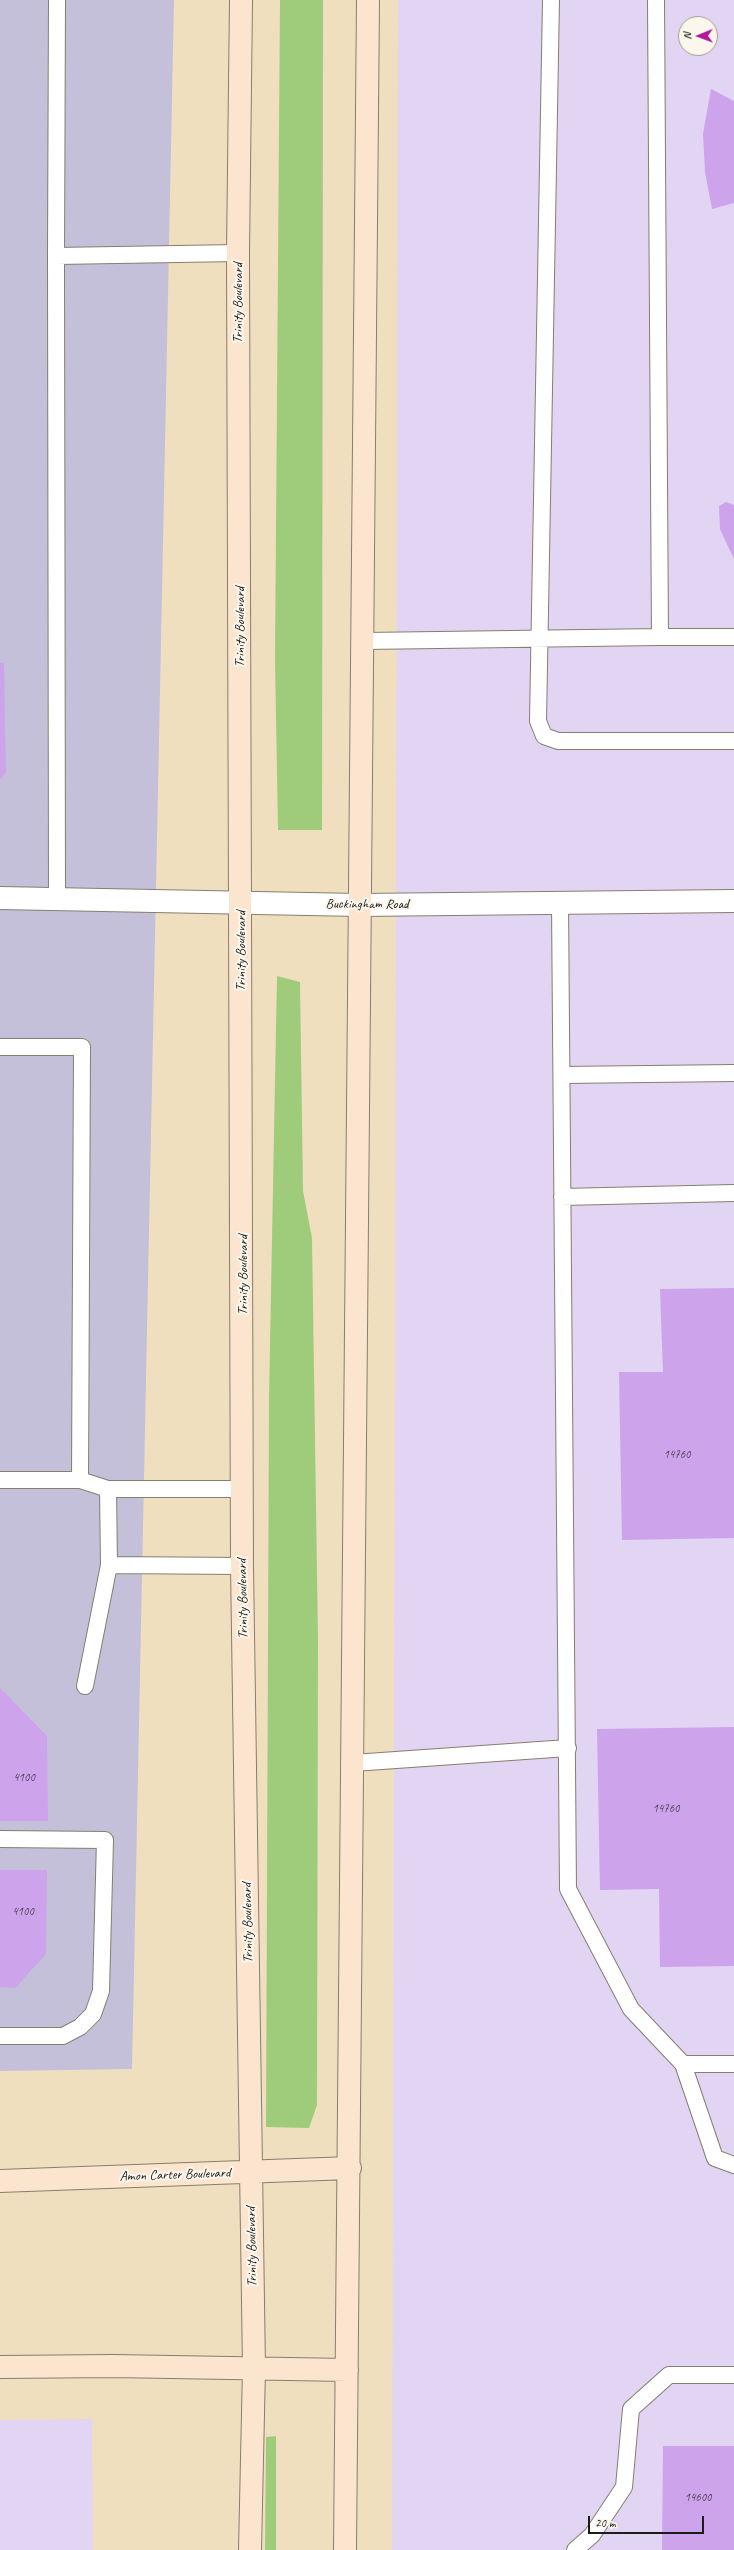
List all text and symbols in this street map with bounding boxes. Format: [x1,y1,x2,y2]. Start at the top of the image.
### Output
north arrow [678,16,718,56]
text: N [680,33,694,40]
street label: Trinity Boulevard [230,263,246,343]
street label: Trinity Boulevard [232,587,248,667]
street label: Buckingham Road [325,896,409,912]
street label: Trinity Boulevard [233,911,249,991]
street label: Trinity Boulevard [235,1235,251,1315]
house number: 14760 [664,1448,690,1462]
street label: Trinity Boulevard [234,1559,252,1639]
house number: 4100 [13,1771,35,1785]
house number: 14760 [653,1802,679,1816]
street label: Trinity Boulevard [239,1883,257,1963]
house number: 4100 [12,1905,34,1919]
street label: Amon Carter Boulevard [119,2165,231,2185]
street label: Trinity Boulevard [243,2207,261,2287]
house number: 14600 [685,2491,711,2505]
scale bar [590,2508,706,2534]
text: 20 m [595,2515,615,2531]

